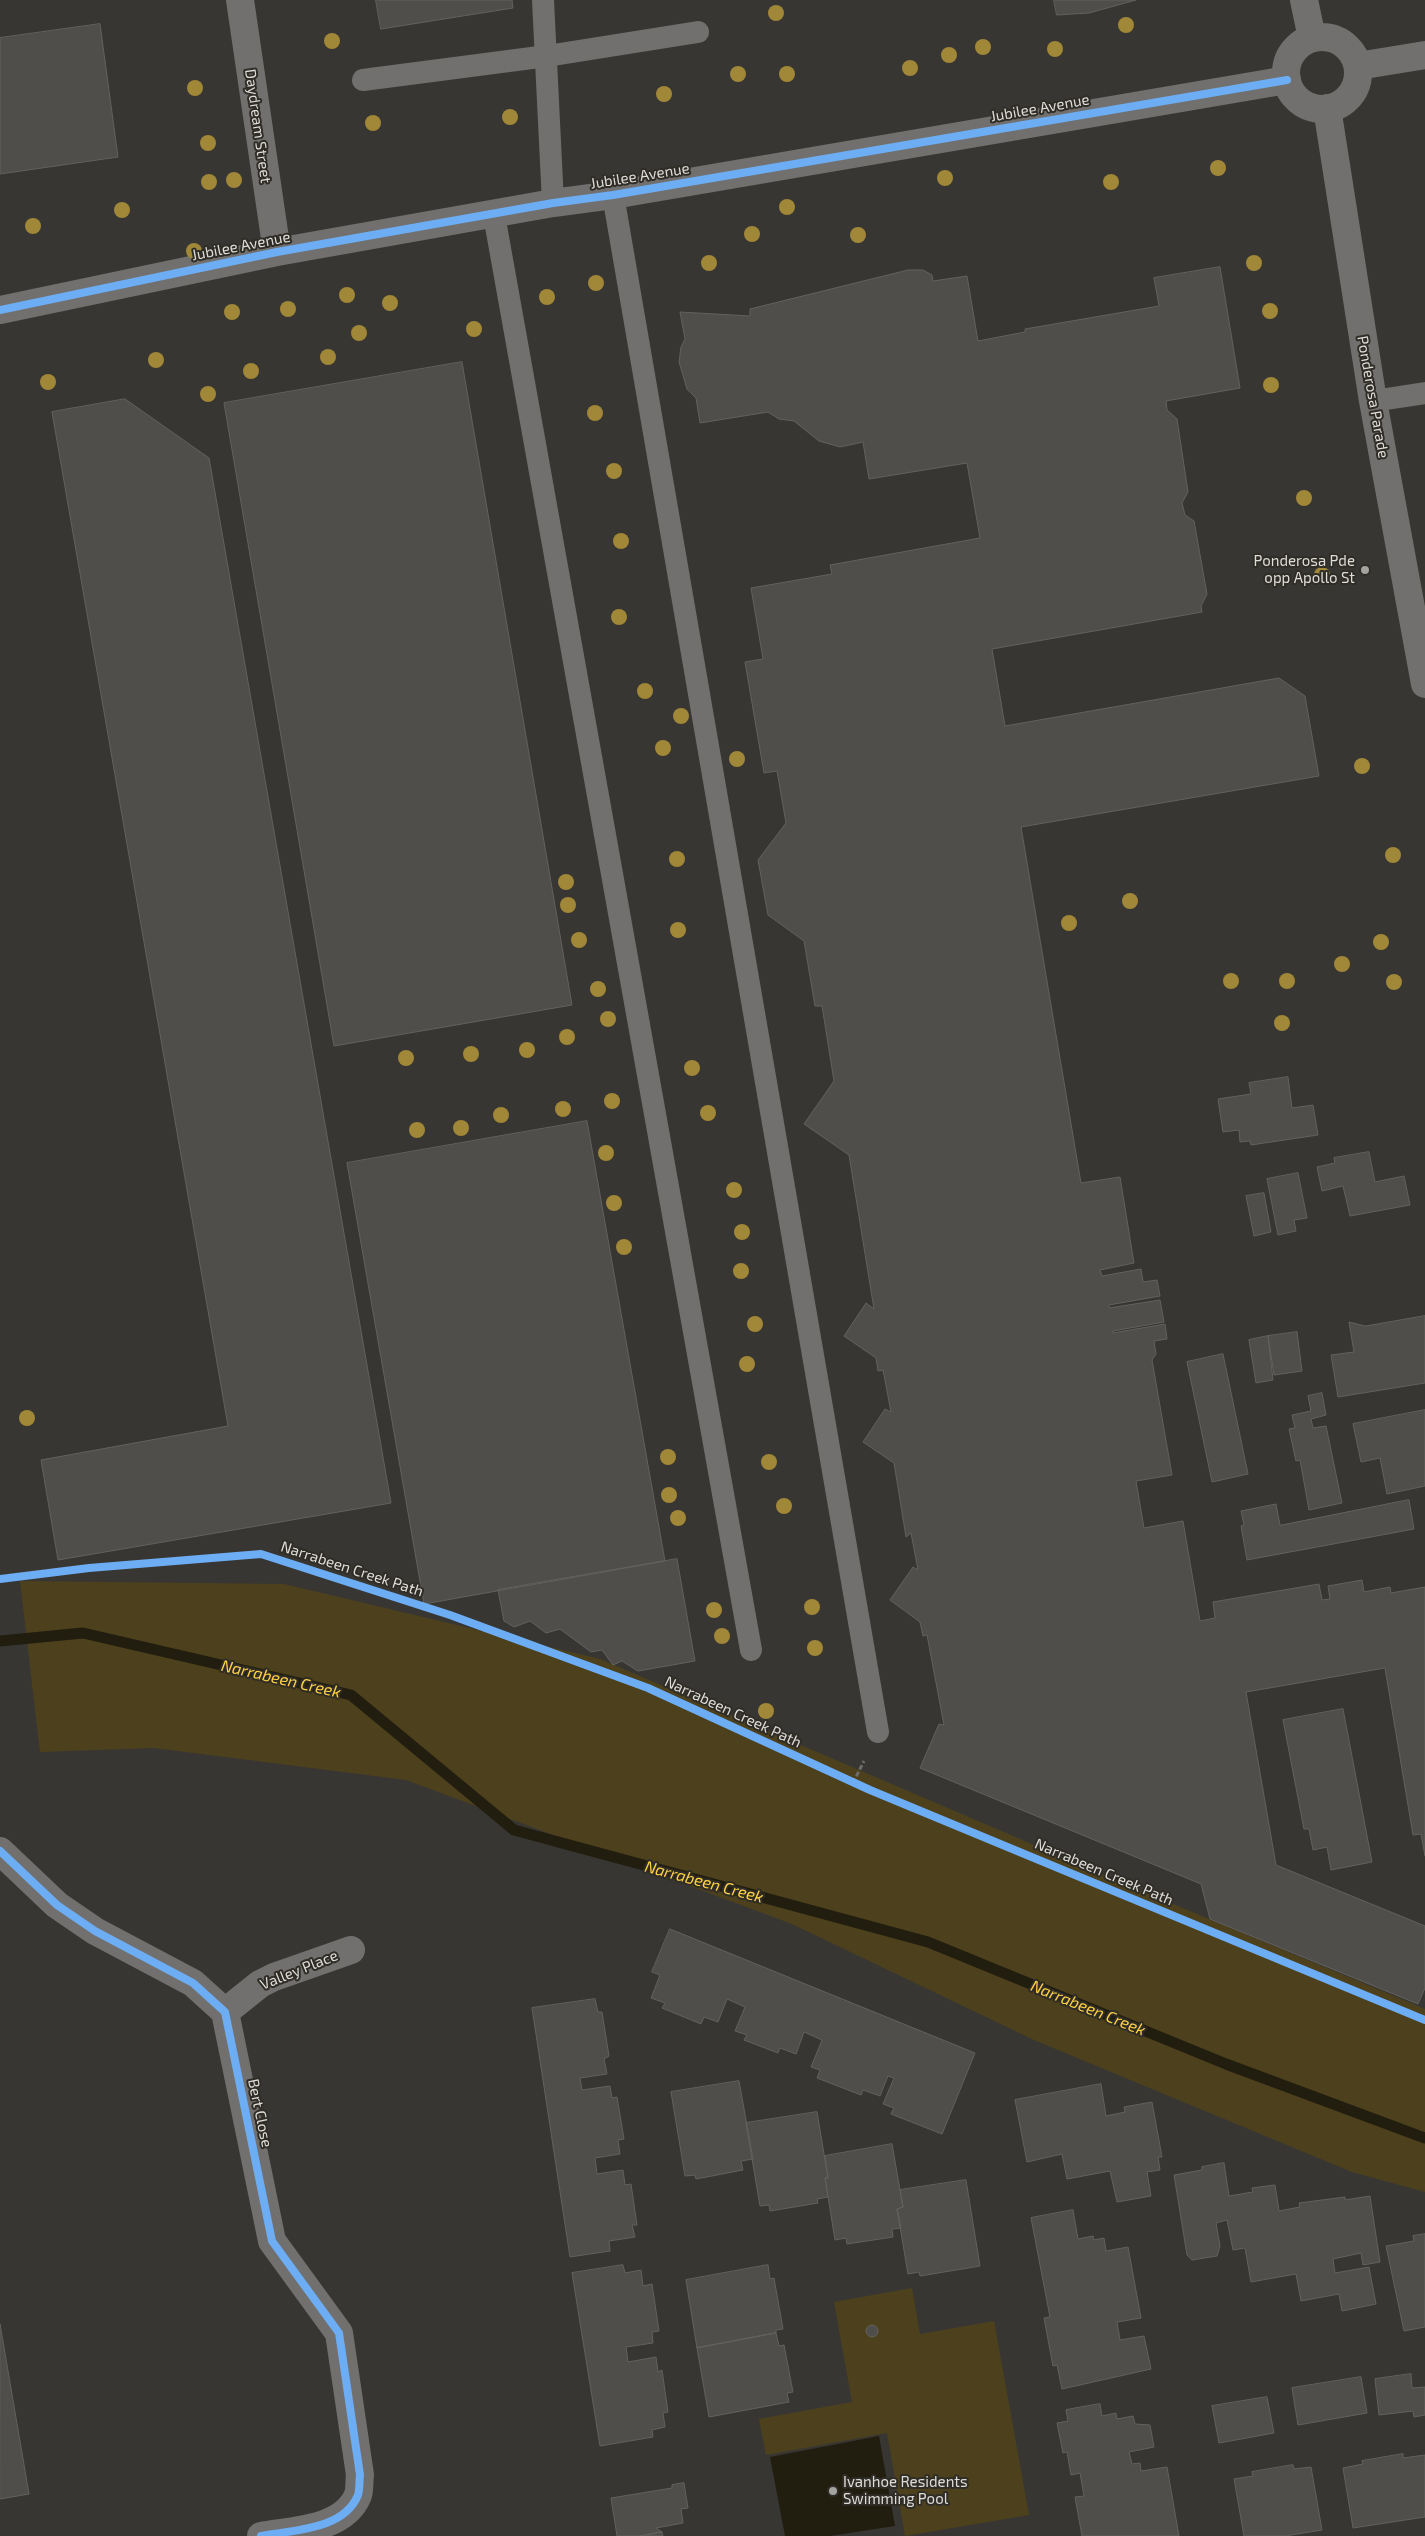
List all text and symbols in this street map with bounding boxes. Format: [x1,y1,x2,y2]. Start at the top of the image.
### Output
street label: Daydream Street [241,68,275,184]
street label: Jubilee Avenue [989,90,1091,126]
street label: Jubilee Avenue [589,159,691,193]
street label: Jubilee Avenue [190,228,292,264]
street label: Ponderosa Parade [1353,334,1393,460]
place label: Ponderosa Pde opp Apollo St [1253,552,1355,587]
marker: Ponderosa Pde opp Apollo St [1359,564,1371,576]
street label: Narrabeen Creek Path [279,1537,425,1601]
water label: Narrabeen Creek [219,1656,343,1702]
street label: Narrabeen Creek Path [662,1672,804,1752]
street label: Narrabeen Creek Path [1032,1835,1176,1909]
water label: Narrabeen Creek [643,1857,765,1907]
street label: Valley Place [258,1946,340,1994]
water label: Narrabeen Creek [1028,1976,1148,2040]
street label: Bert Close [244,2077,276,2149]
place label: Ivanhoe Residents Swimming Pool [843,2473,968,2508]
marker: Ivanhoe Residents Swimming Pool [827,2485,839,2497]

